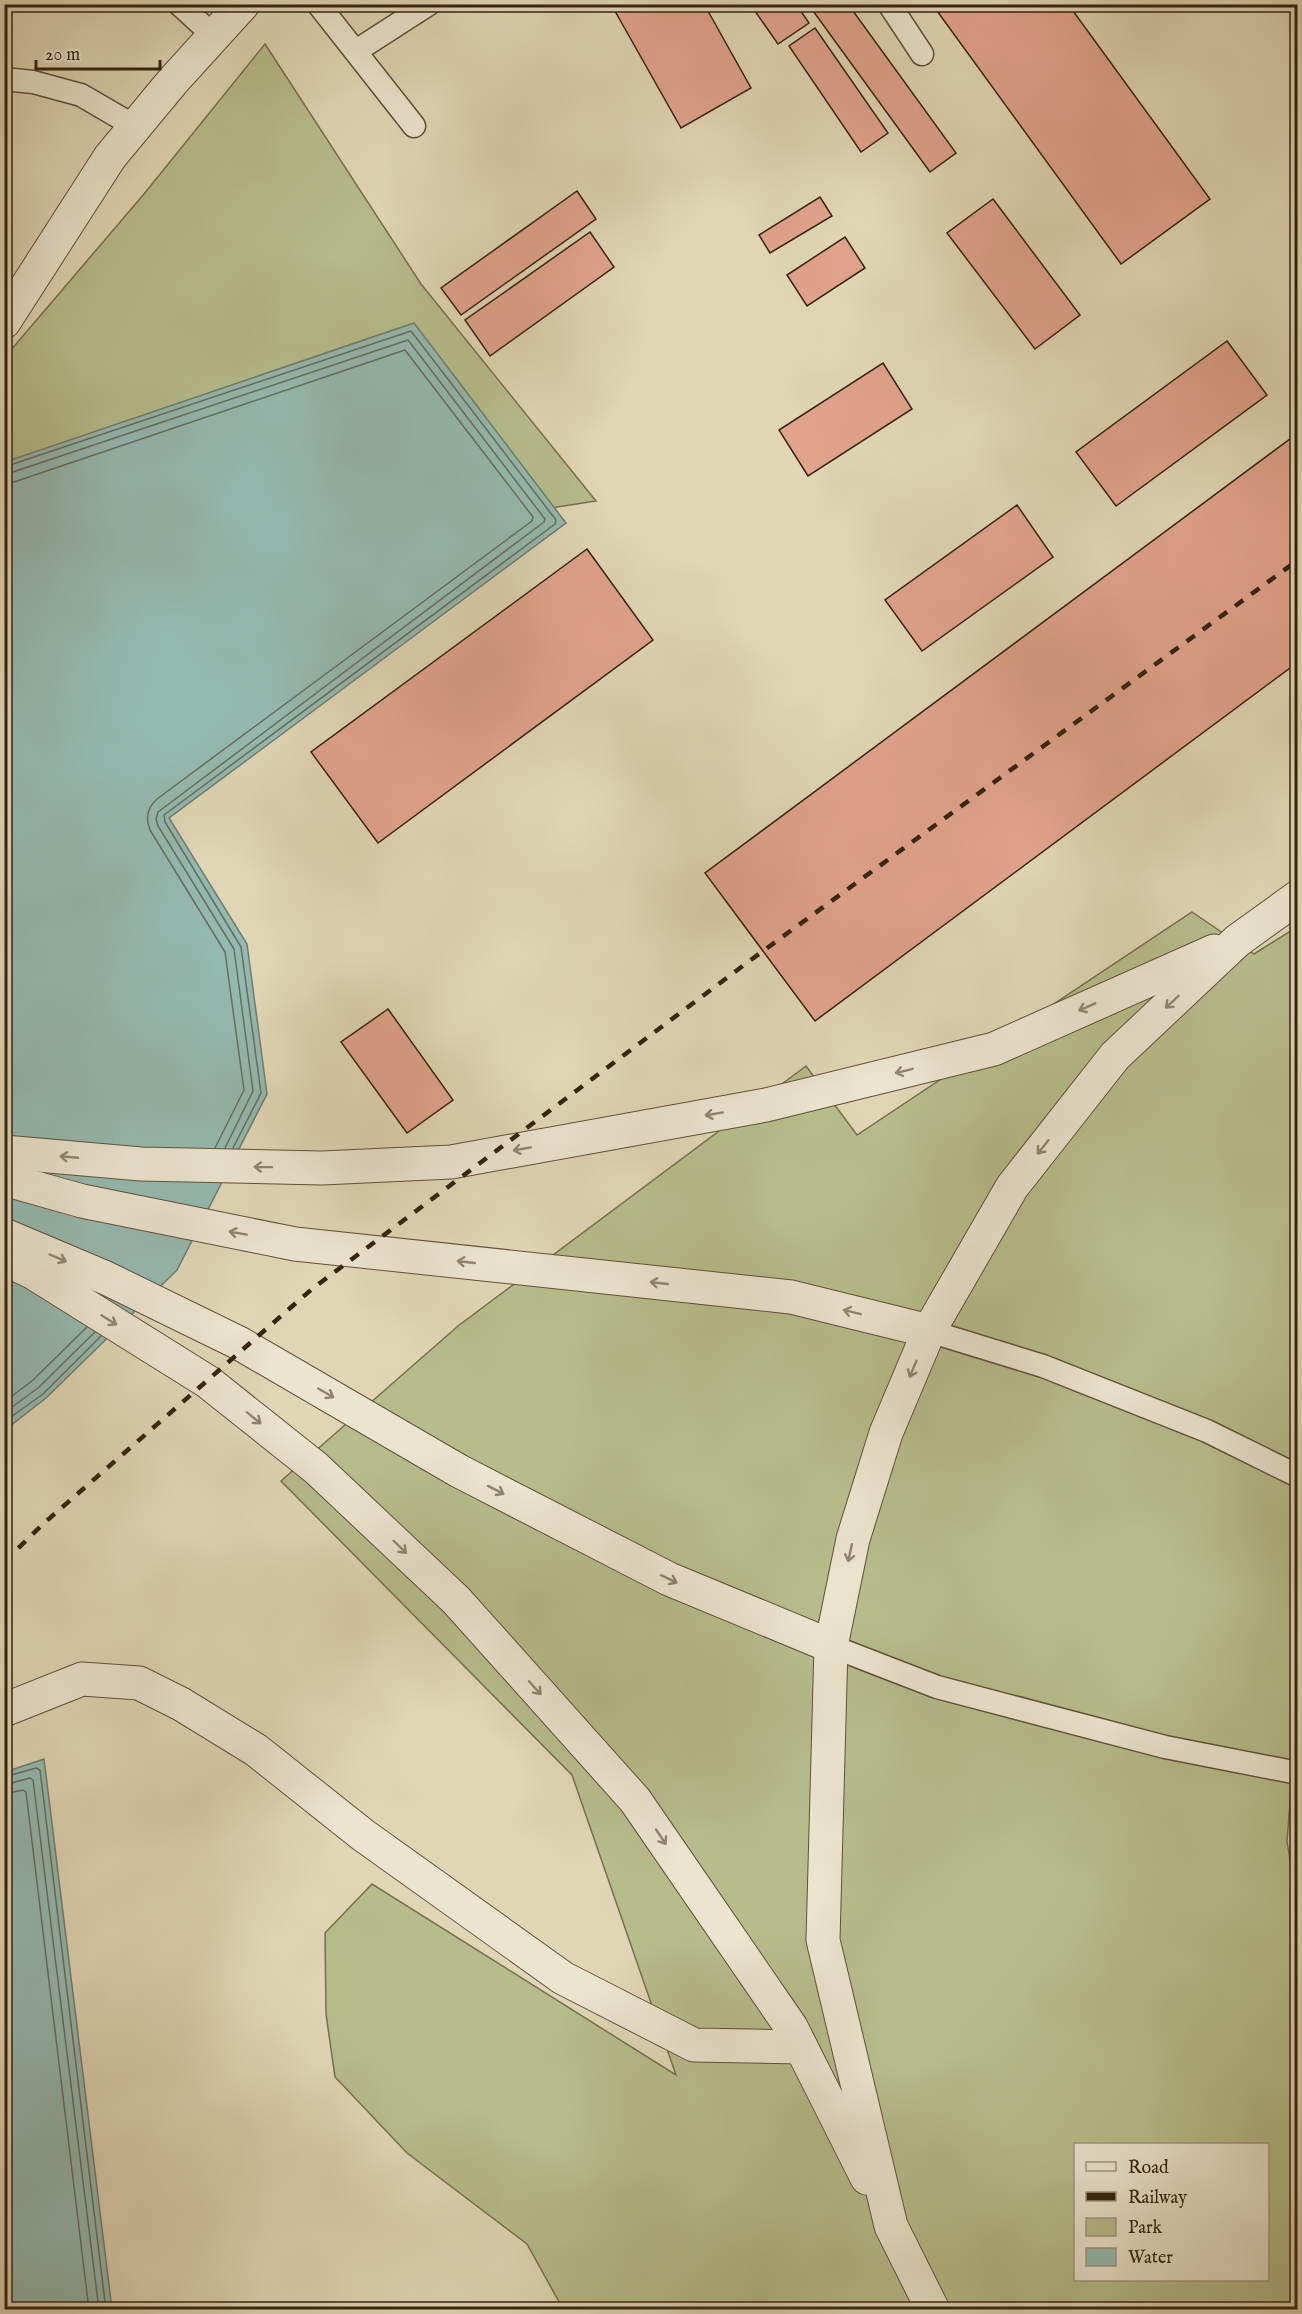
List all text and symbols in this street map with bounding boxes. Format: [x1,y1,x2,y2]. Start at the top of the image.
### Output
scale bar [36,33,160,71]
text: 20 m [45,44,80,67]
one-way arrow [1165,994,1180,1009]
one-way arrow [1079,1002,1097,1013]
one-way arrow [895,1065,914,1077]
one-way arrow [704,1109,724,1120]
one-way arrow [1037,1139,1050,1155]
one-way arrow [513,1144,532,1155]
one-way arrow [59,1151,79,1162]
one-way arrow [254,1161,274,1172]
one-way arrow [228,1228,248,1239]
one-way arrow [49,1253,67,1264]
one-way arrow [456,1257,476,1268]
one-way arrow [650,1277,670,1288]
one-way arrow [843,1306,862,1317]
one-way arrow [100,1315,117,1327]
one-way arrow [907,1359,918,1378]
one-way arrow [317,1388,334,1400]
one-way arrow [246,1412,262,1425]
one-way arrow [486,1485,504,1496]
one-way arrow [393,1540,408,1554]
one-way arrow [844,1543,855,1562]
one-way arrow [660,1573,678,1585]
one-way arrow [528,1680,542,1695]
one-way arrow [655,1828,667,1844]
legend [1074,2143,1269,2281]
text: Road [1128,2157,1169,2180]
text: Railway [1128,2187,1187,2210]
text: Park [1128,2217,1163,2240]
text: Water [1128,2247,1173,2270]

